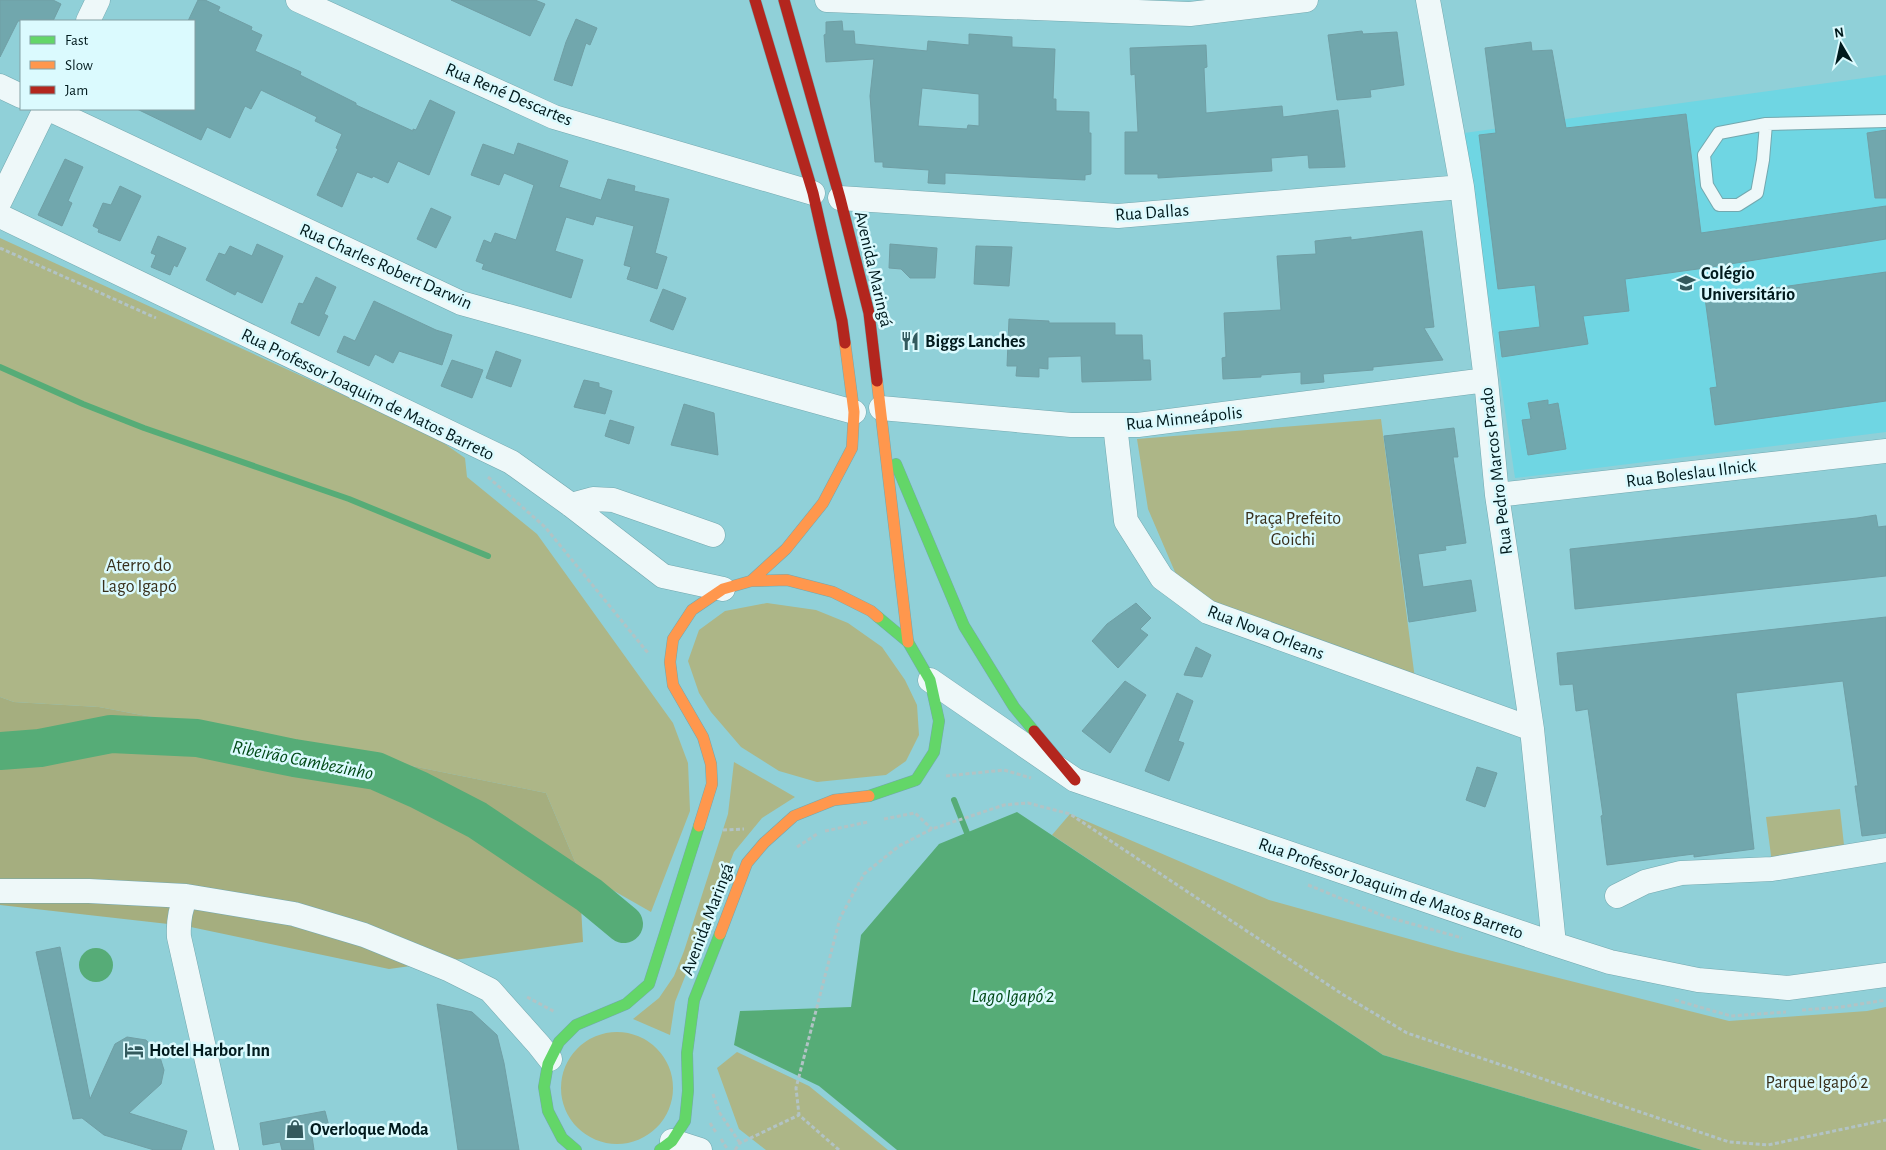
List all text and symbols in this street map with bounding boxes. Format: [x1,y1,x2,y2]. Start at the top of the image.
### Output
legend [20,20,195,110]
north arrow [1816,20,1866,70]
text: N [1833,25,1845,41]
text: Fast [65,33,89,48]
text: Slow [65,58,93,73]
street label: Rua René Descartes [442,60,575,130]
text: Jam [65,83,88,98]
street label: Rua Dallas [1115,201,1190,225]
street label: Avenida Maringá [851,209,895,329]
street label: Rua Charles Robert Darwin [297,221,475,313]
place label: Colégio Universitário [1701,265,1795,304]
school or university icon: Colégio Universitário [1675,272,1697,294]
street label: Rua Professor Joaquim de Matos Barreto [238,326,497,464]
restaurant icon: Biggs Lanches [899,330,921,352]
place label: Biggs Lanches [925,333,1026,351]
street label: Rua Pedro Marcos Prado [1478,386,1516,556]
street label: Rua Minneápolis [1125,404,1243,434]
street label: Rua Boleslau Ilnick [1625,457,1758,491]
park label: Praça Prefeito Goichi [1245,510,1341,549]
park label: Aterro do Lago Igapó [101,557,177,596]
street label: Rua Nova Orleans [1205,602,1326,663]
water label: Ribeirão Cambezinho [231,737,375,783]
street label: Rua Professor Joaquim de Matos Barreto [1256,835,1526,943]
street label: Avenida Maringá [678,861,738,978]
water label: Lago Igapó 2 [971,987,1055,1006]
hotel icon: Hotel Harbor Inn [123,1039,145,1061]
place label: Hotel Harbor Inn [149,1042,270,1060]
park label: Parque Igapó 2 [1766,1074,1868,1092]
shop icon: Overloque Moda [284,1118,306,1140]
place label: Overloque Moda [310,1121,429,1139]

